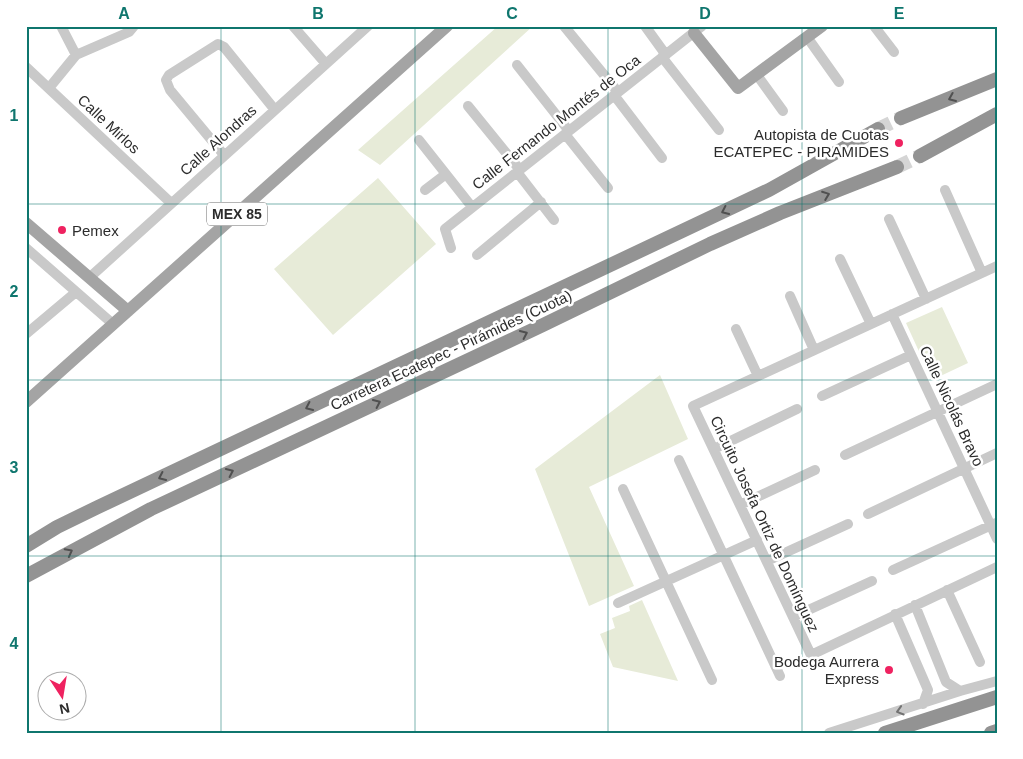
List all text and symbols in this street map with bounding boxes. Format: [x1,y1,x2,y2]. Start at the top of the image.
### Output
text: A [118,5,130,22]
text: B [312,5,324,22]
text: C [506,5,518,22]
text: D [699,5,711,22]
text: E [894,5,905,22]
street label: Calle Fernando Montés de Oca [469,51,644,193]
street label: Calle Mirlos [75,91,143,157]
one-way arrow [948,91,957,102]
street label: Calle Alondras [176,101,260,179]
text: 1 [10,107,19,124]
place label: Autopista de Cuotas ECATEPEC - PIRAMIDES [713,126,889,160]
marker: Autopista de Cuotas ECATEPEC - PIRAMIDES [893,137,905,149]
one-way arrow [821,191,830,201]
road number: MEX 85 [207,202,267,225]
one-way arrow [721,205,730,216]
place label: Pemex [72,222,119,239]
marker: Pemex [56,224,68,236]
text: 2 [10,283,19,300]
street label: Carretera Ecatepec - Pirámides (Cuota) [328,286,574,414]
one-way arrow [519,329,528,340]
street label: Calle Nicolás Bravo [917,343,987,469]
one-way arrow [372,398,381,409]
one-way arrow [305,401,314,412]
street label: Circuito Josefa Ortiz de Domínguez [707,413,823,635]
text: 3 [10,459,19,476]
one-way arrow [225,468,234,478]
one-way arrow [158,470,167,481]
one-way arrow [64,548,73,558]
text: 4 [10,635,19,652]
place label: Bodega Aurrera Express [774,653,880,687]
marker: Bodega Aurrera Express [883,664,895,676]
north arrow [38,672,88,722]
text: N [58,700,71,718]
one-way arrow [896,705,905,715]

